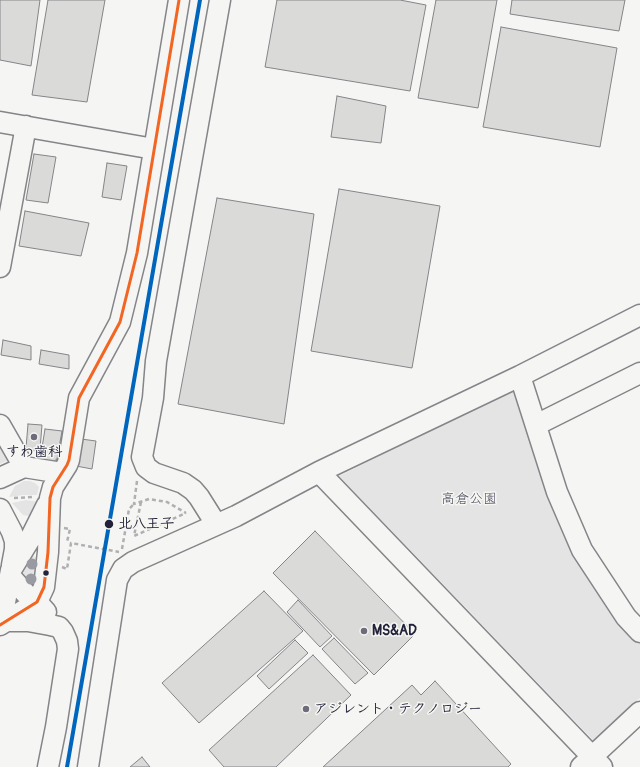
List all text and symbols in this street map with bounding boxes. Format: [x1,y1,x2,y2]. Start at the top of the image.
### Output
marker: すわ歯科 [29,432,39,442]
place label: すわ歯科 [6,444,62,460]
park label: 高倉公園 [441,491,497,507]
place label: 北八王子 [118,516,174,532]
marker: 北八王子 [103,518,115,530]
unlabelled marker [41,568,51,578]
place label: MS&AD [372,623,417,639]
marker: MS&AD [359,626,369,636]
place label: アジレント・テクノロジー [314,701,482,717]
marker: アジレント・テクノロジー [301,704,311,714]

